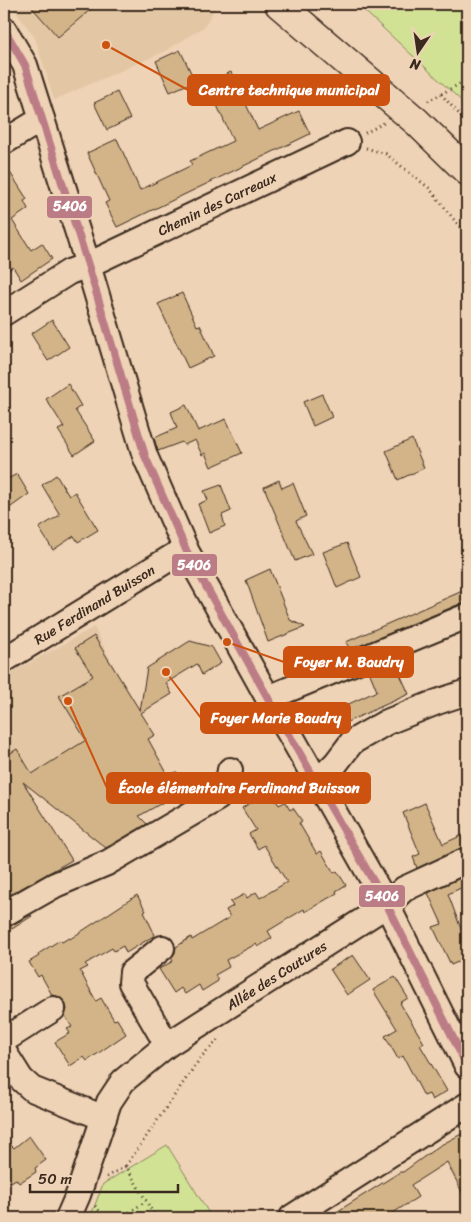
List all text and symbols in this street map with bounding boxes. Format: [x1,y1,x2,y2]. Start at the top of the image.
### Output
north arrow [394,28,444,78]
text: N [407,51,424,78]
callout: Centre technique municipal [188,75,389,105]
text: Centre technique municipal [198,77,380,103]
street label: Chemin des Carreaux [153,165,282,243]
text: 5406 [53,194,87,219]
line badge: 5406 [46,195,93,219]
line badge: 5406 [171,553,218,577]
text: 5406 [177,553,211,578]
street label: Rue Ferdinand Buisson [29,558,161,652]
callout: Foyer M. Baudry [284,647,413,677]
text: Foyer M. Baudry [293,649,404,675]
callout: Foyer Marie Baudry [201,703,350,733]
text: Foyer Marie Baudry [210,705,342,731]
callout: École élémentaire Ferdinand Buisson [107,773,370,803]
text: École élémentaire Ferdinand Buisson [118,775,361,801]
line badge: 5406 [358,884,406,908]
text: 5406 [365,884,399,909]
street label: Allée des Coutures [220,934,333,1018]
scale bar [30,1162,178,1194]
text: 50 m [38,1166,73,1192]

